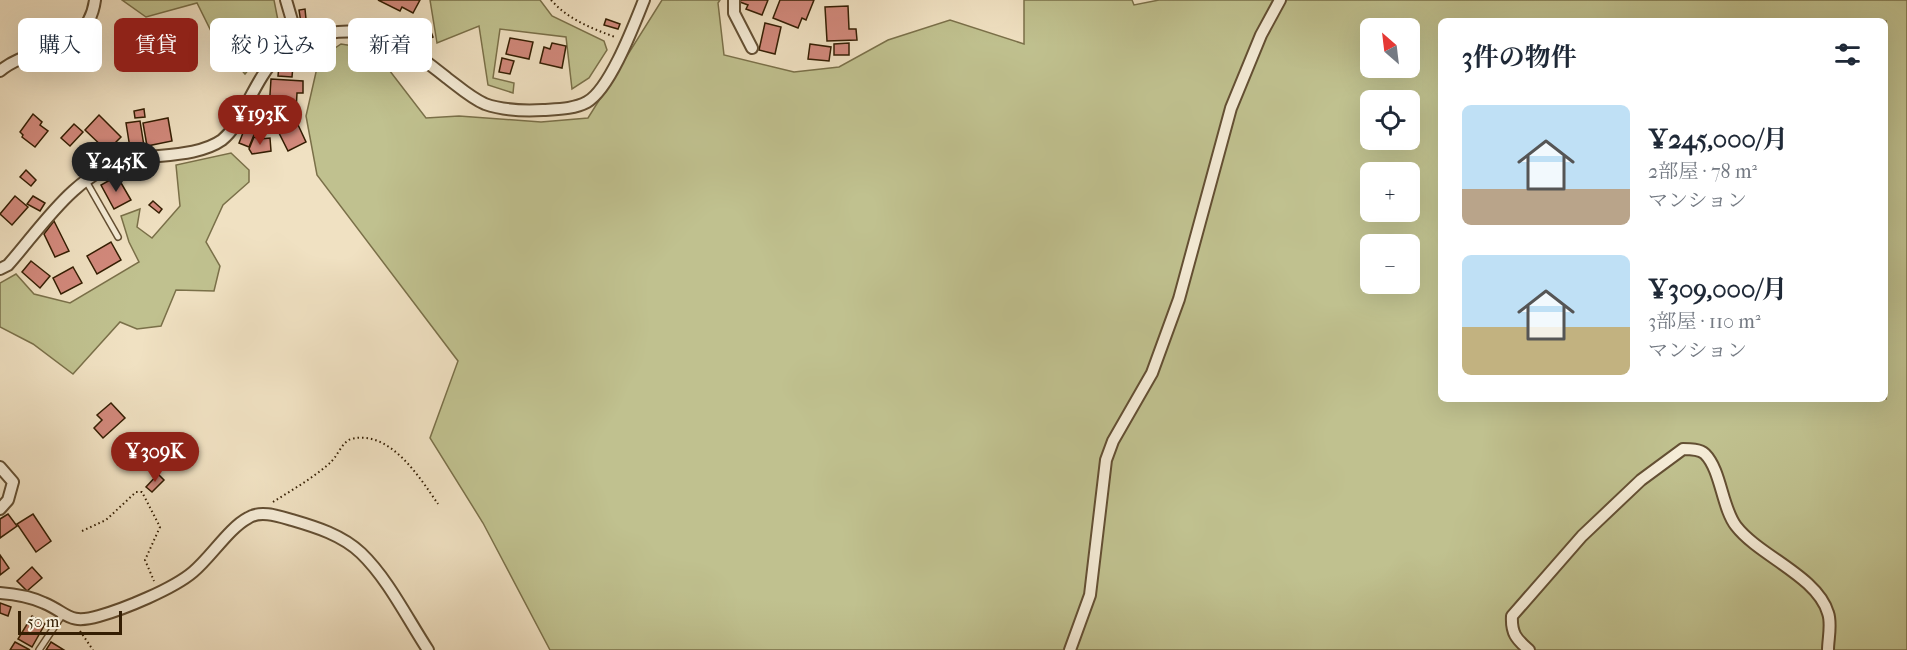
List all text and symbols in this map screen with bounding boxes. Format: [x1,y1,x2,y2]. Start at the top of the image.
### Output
chip: 購入 [18,18,102,72]
chip: 賃貸 [114,18,198,72]
chip: 絞り込み [210,18,336,72]
chip: 新着 [348,18,432,72]
north arrow [1360,18,1420,78]
map controls [1360,18,1420,294]
icon: filters [1831,38,1864,71]
text: 3件の物件 [1462,42,1577,73]
button: locate [1360,90,1420,150]
pin: ¥193K [218,95,302,146]
text: ¥193K [232,103,288,126]
text: ¥245,000/月 [1648,124,1788,155]
icon: home [1510,129,1582,201]
pin: ¥245K [74,142,158,193]
text: ¥245K [86,150,146,173]
text: 2部屋 · 78 m² [1648,160,1757,183]
button: + [1360,162,1420,222]
text: マンション [1648,189,1747,212]
button: − [1360,234,1420,294]
text: ¥309,000/月 [1648,274,1788,305]
icon: home [1510,279,1582,351]
text: 3部屋 · 110 m² [1648,310,1761,333]
text: マンション [1648,339,1747,362]
pin: ¥309K [113,432,197,483]
text: ¥309K [125,440,185,463]
scale bar [18,608,122,636]
text: 50 m [27,612,59,631]

